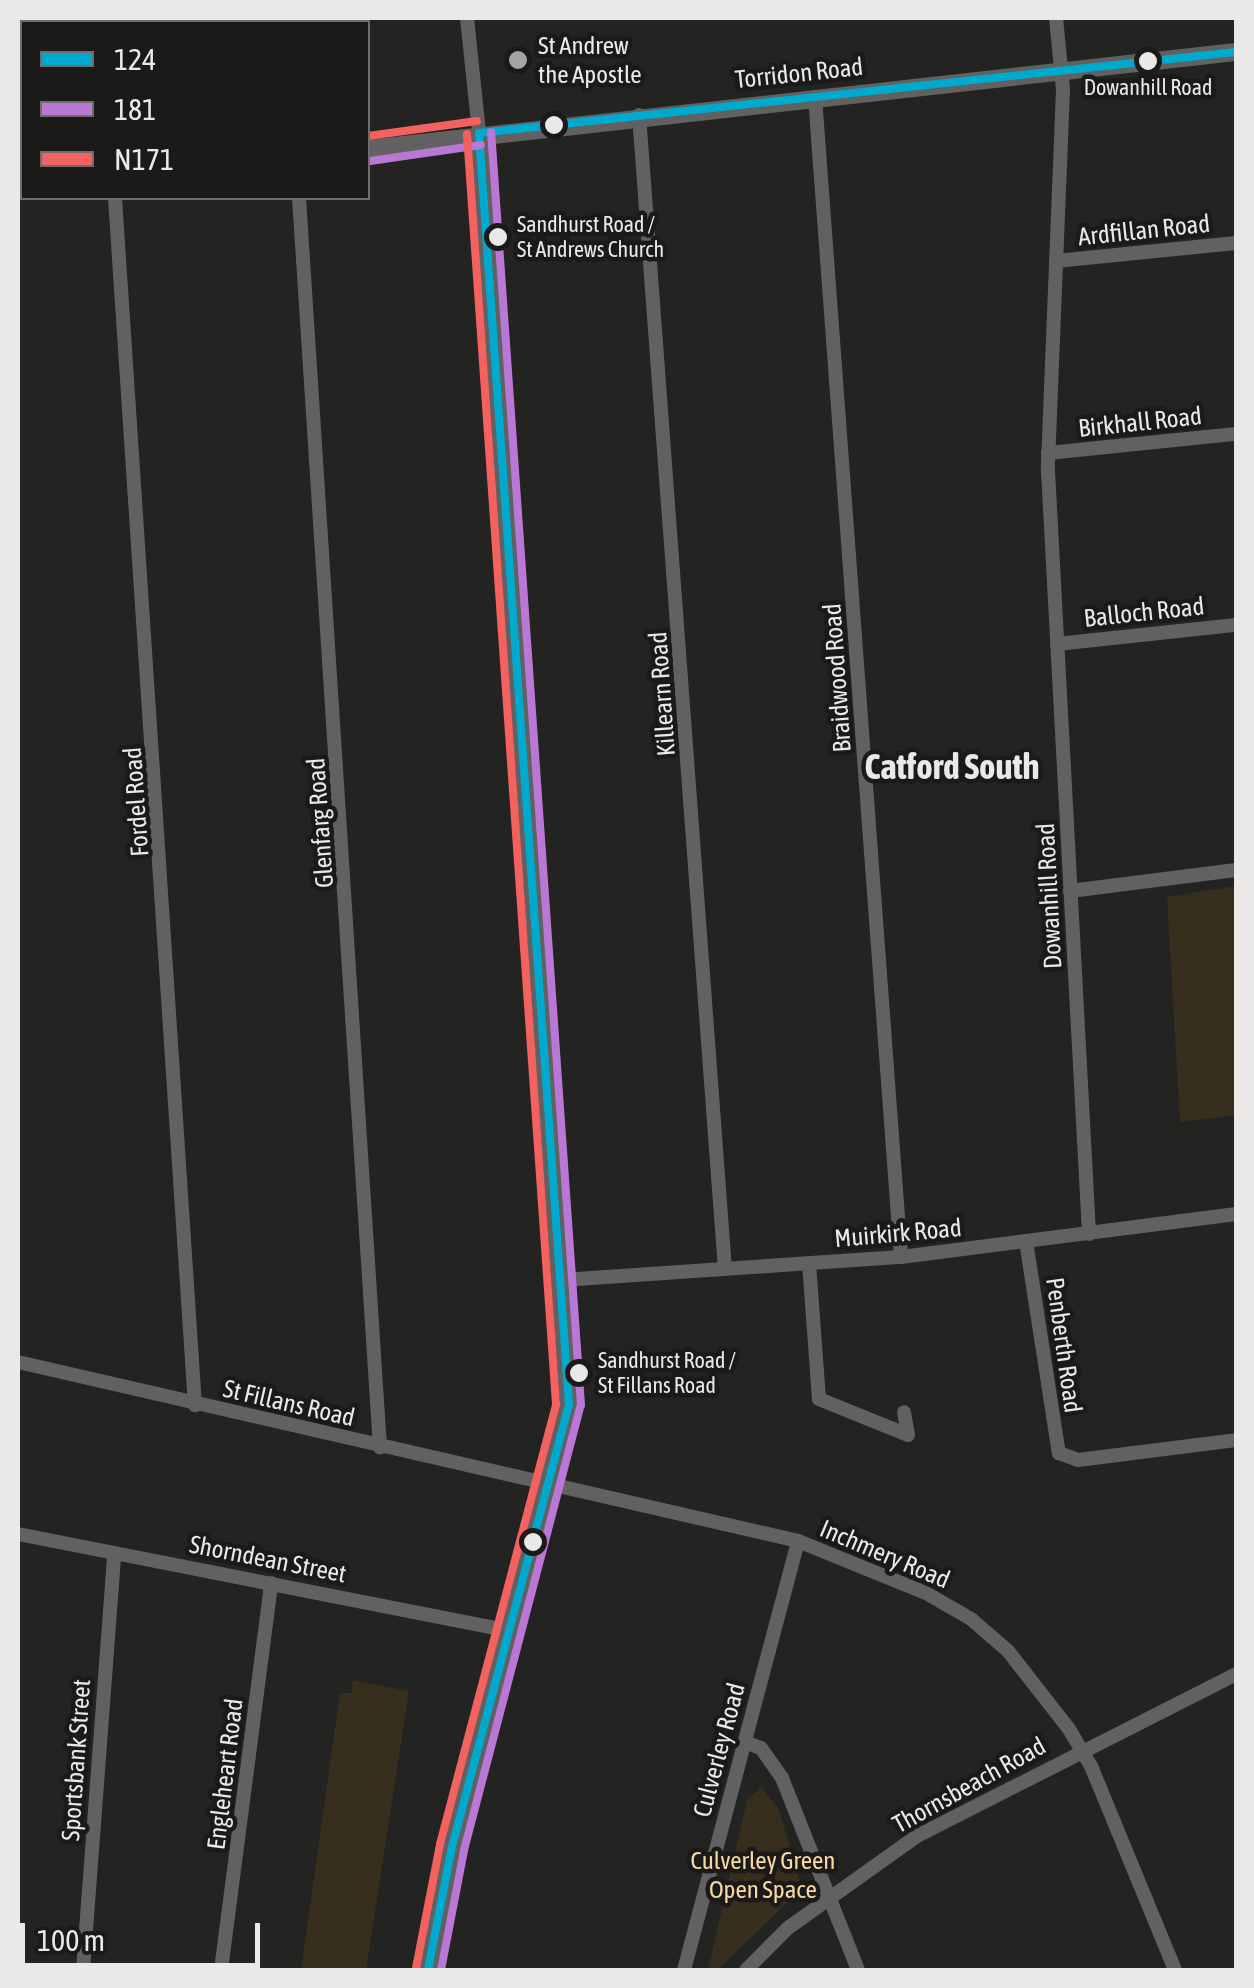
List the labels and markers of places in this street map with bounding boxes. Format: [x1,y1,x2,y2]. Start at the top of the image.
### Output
place label: St Andrew the Apostle [538,31,642,90]
marker: St Andrew the Apostle [507,49,529,71]
marker: Dowanhill Road [1138,51,1158,71]
place label: Dowanhill Road [1084,75,1212,101]
unlabelled marker [544,115,564,135]
place label: Sandhurst Road / St Andrews Church [517,211,664,262]
marker: Sandhurst Road / St Andrews Church [488,227,508,247]
place label: Sandhurst Road / St Fillans Road [598,1347,736,1398]
marker: Sandhurst Road / St Fillans Road [569,1363,589,1383]
unlabelled marker [523,1532,543,1552]

